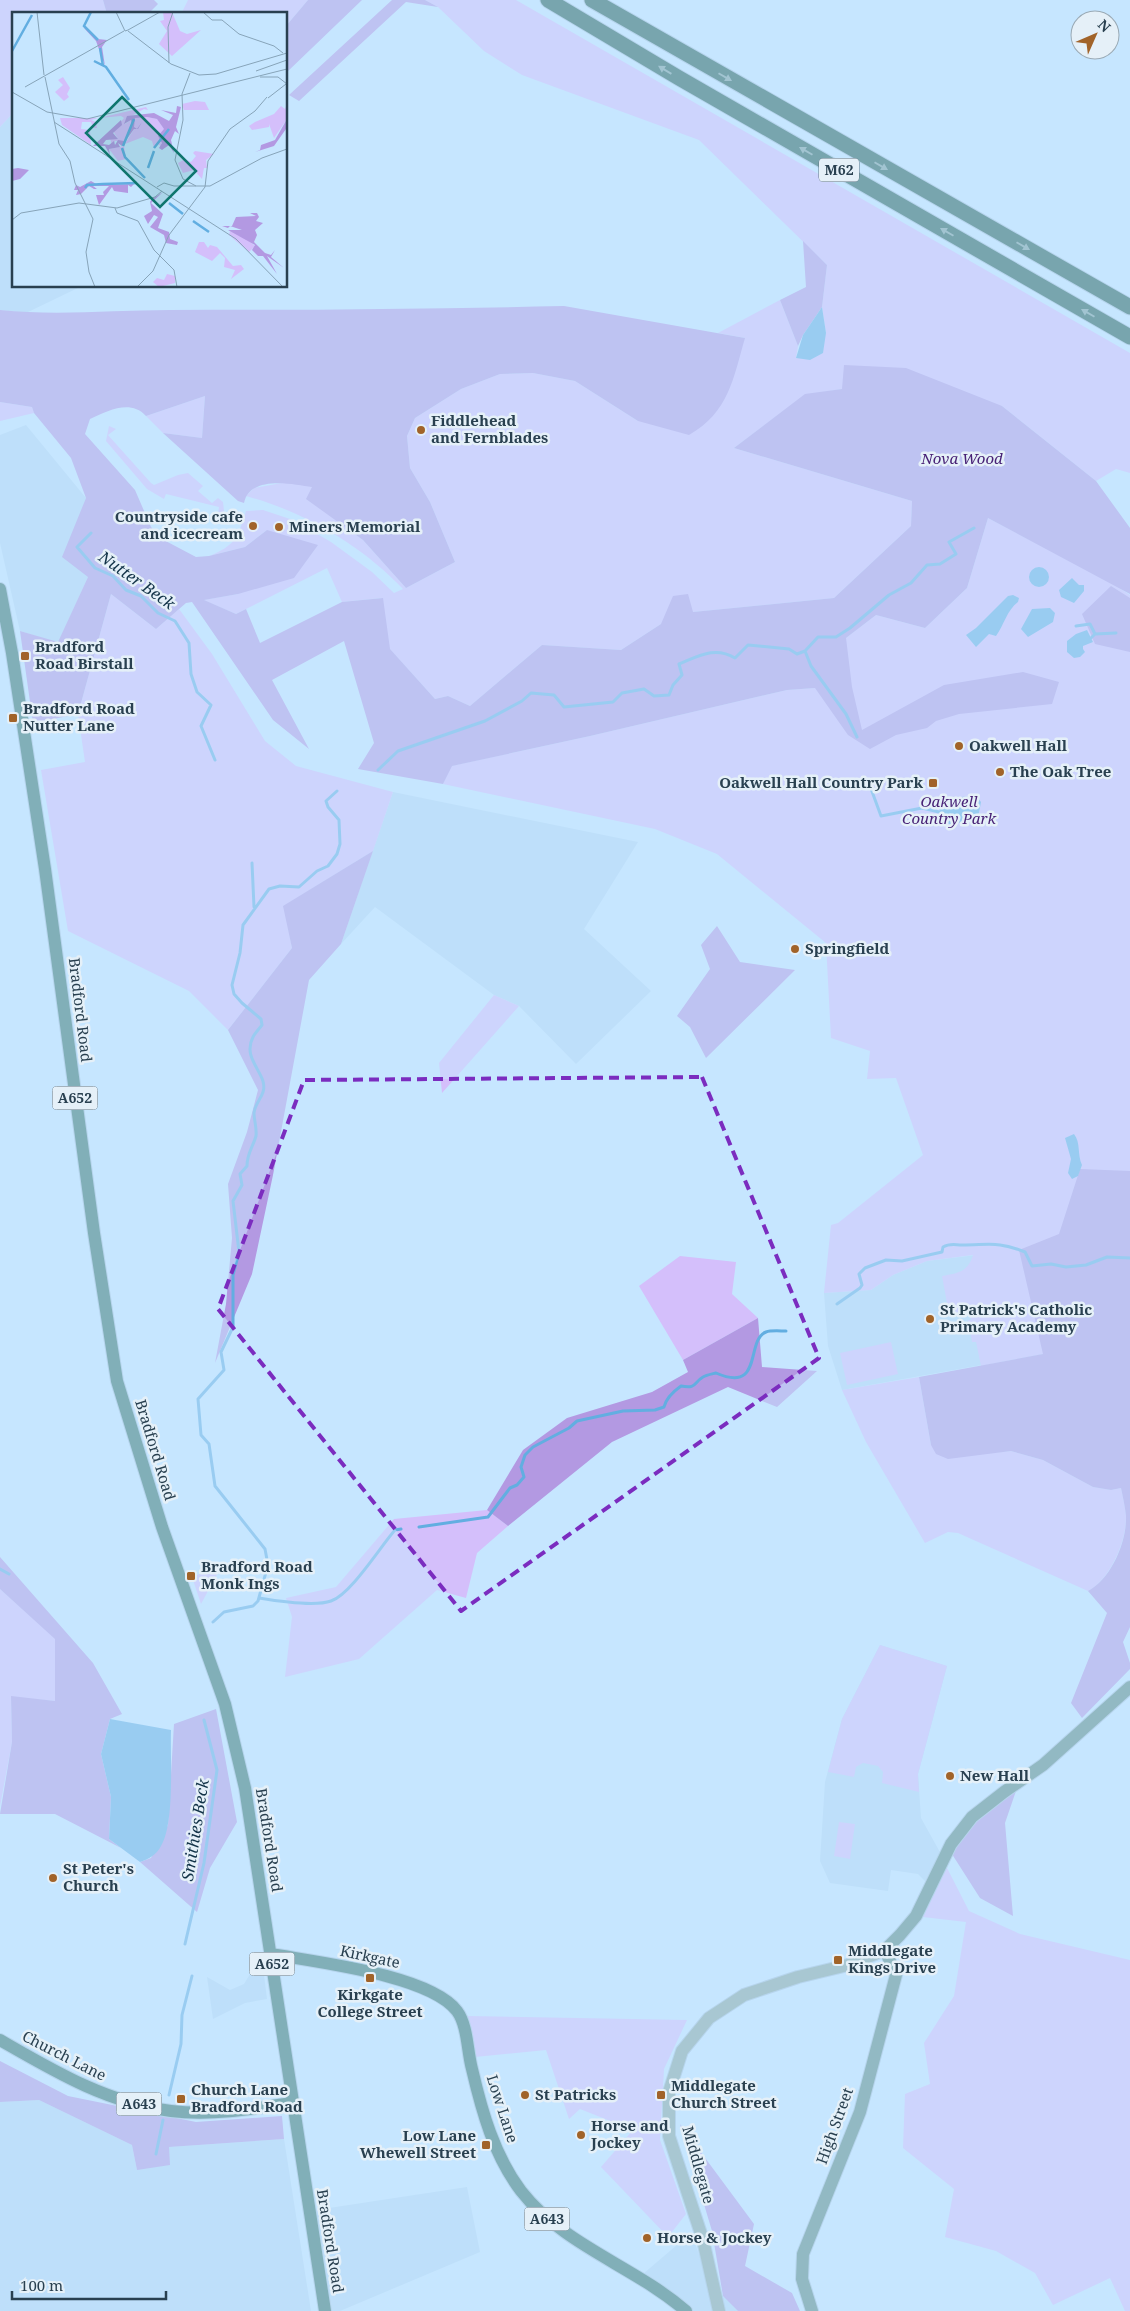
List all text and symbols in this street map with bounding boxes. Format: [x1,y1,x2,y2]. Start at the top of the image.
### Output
north arrow [1070,10,1120,60]
inset map [12,12,288,288]
text: N [1094,15,1115,36]
one-way arrow [659,65,672,74]
one-way arrow [718,73,732,81]
one-way arrow [799,147,813,155]
road number: M62 [819,158,859,182]
one-way arrow [874,162,889,170]
one-way arrow [939,228,954,236]
one-way arrow [1016,242,1029,251]
one-way arrow [1080,309,1095,317]
place label: Fiddlehead and Fernblades [431,410,548,447]
marker: Fiddlehead and Fernblades [415,424,427,436]
park label: Nova Wood [920,448,1003,468]
place label: Countryside cafe and icecream [115,506,243,543]
place label: Miners Memorial [289,516,421,536]
marker: Countryside cafe and icecream [247,520,259,532]
marker: Miners Memorial [273,521,285,533]
water label: Nutter Beck [94,545,180,615]
place label: Bradford Road Birstall [35,636,134,673]
marker: Bradford Road Birstall [19,650,31,662]
place label: Bradford Road Nutter Lane [23,698,135,735]
marker: Bradford Road Nutter Lane [7,712,19,724]
place label: Oakwell Hall [969,735,1068,755]
marker: Oakwell Hall [953,740,965,752]
place label: The Oak Tree [1010,761,1111,781]
marker: The Oak Tree [994,766,1006,778]
place label: Oakwell Hall Country Park [719,772,923,792]
marker: Oakwell Hall Country Park [927,777,939,789]
park label: Oakwell Country Park [902,791,996,828]
place label: Springfield [805,938,890,958]
marker: Springfield [789,943,801,955]
street label: Bradford Road [65,957,97,1063]
road number: A652 [52,1086,98,1110]
place label: St Patrick's Catholic Primary Academy [940,1299,1092,1336]
marker: St Patrick's Catholic Primary Academy [924,1313,936,1325]
street label: Bradford Road [131,1397,181,1503]
place label: Bradford Road Monk Ings [201,1556,313,1593]
marker: Bradford Road Monk Ings [185,1570,197,1582]
place label: New Hall [960,1765,1030,1785]
marker: New Hall [944,1770,956,1782]
water label: Smithies Beck [176,1777,214,1883]
street label: Bradford Road [252,1787,288,1893]
place label: St Peter's Church [63,1858,134,1895]
marker: St Peter's Church [47,1872,59,1884]
street label: Kirkgate [338,1940,402,1972]
place label: Middlegate Kings Drive [848,1940,936,1977]
road number: A652 [250,1952,294,1976]
marker: Middlegate Kings Drive [832,1954,844,1966]
marker: Kirkgate College Street [364,1972,376,1984]
place label: Kirkgate College Street [317,1984,423,2021]
street label: Church Lane [19,2025,110,2085]
street label: Low Lane [483,2072,523,2145]
place label: Middlegate Church Street [671,2075,777,2112]
place label: Church Lane Bradford Road [191,2079,303,2116]
place label: St Patricks [535,2084,616,2104]
street label: High Street [811,2085,857,2167]
marker: St Patricks [519,2089,531,2101]
marker: Middlegate Church Street [655,2089,667,2101]
road number: A643 [116,2092,162,2116]
marker: Church Lane Bradford Road [175,2093,187,2105]
place label: Horse and Jockey [590,2115,669,2152]
street label: Middlegate [678,2124,720,2206]
place label: Low Lane Whewell Street [360,2125,476,2162]
marker: Horse and Jockey [575,2129,587,2141]
marker: Low Lane Whewell Street [480,2139,492,2151]
street label: Bradford Road [313,2188,349,2294]
road number: A643 [524,2208,570,2230]
place label: Horse & Jockey [657,2227,772,2247]
marker: Horse & Jockey [641,2232,653,2244]
scale bar [12,2268,166,2300]
text: 100 m [20,2275,63,2295]

